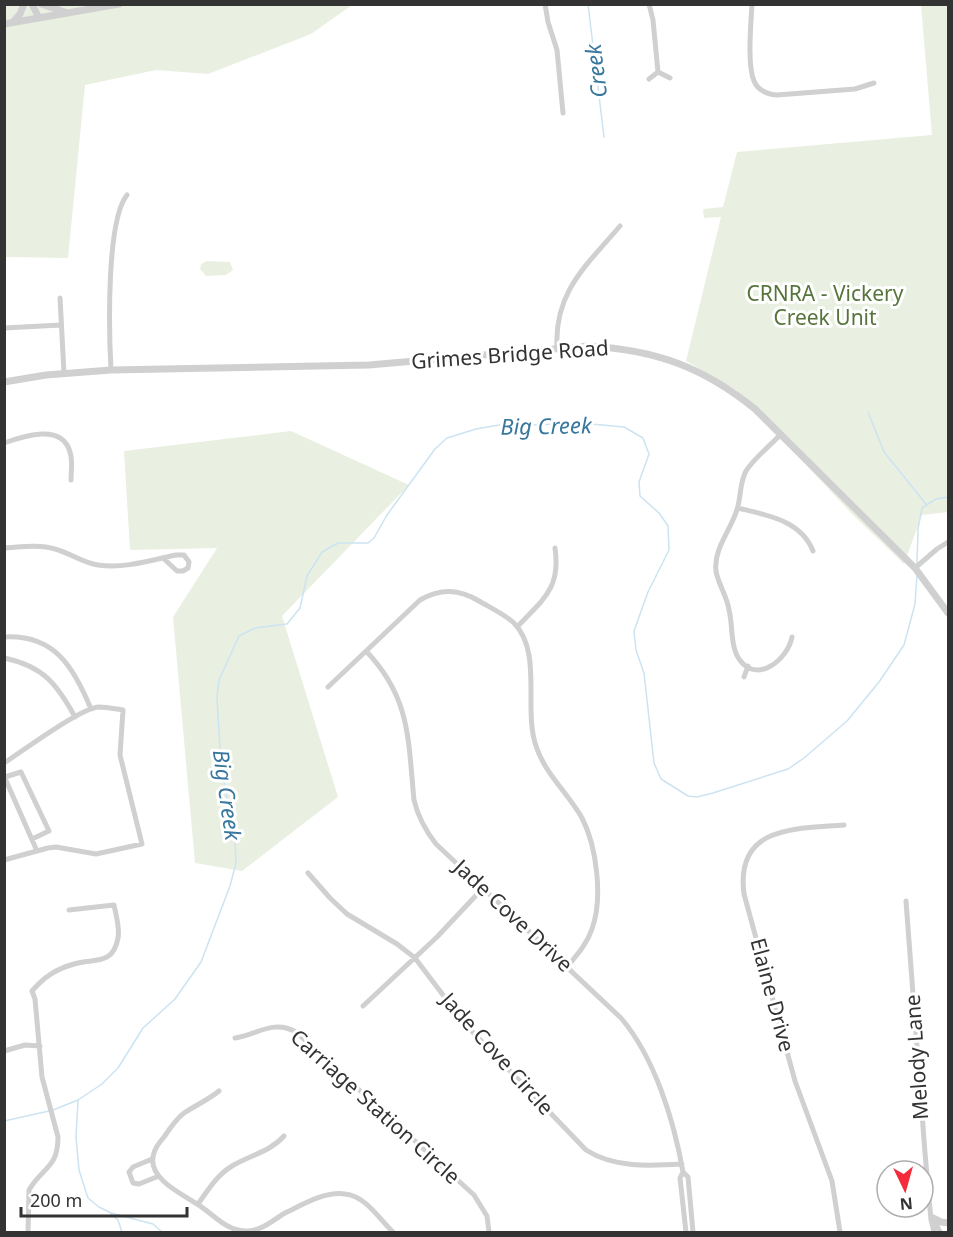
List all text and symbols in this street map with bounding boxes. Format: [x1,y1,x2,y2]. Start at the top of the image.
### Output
water label: Creek [577,41,613,100]
park label: CRNRA - Vickery Creek Unit [747,279,904,331]
street label: Grimes Bridge Road [410,333,610,375]
water label: Big Creek [500,409,593,441]
water label: Big Creek [207,748,249,843]
street label: Jade Cove Drive [447,851,579,978]
street label: Elaine Drive [744,935,802,1055]
street label: Jade Cove Circle [434,985,560,1120]
street label: Melody Lane [898,993,934,1121]
street label: Carriage Station Circle [285,1023,466,1190]
north arrow [875,1159,935,1219]
scale bar [21,1180,188,1218]
text: 200 m [30,1188,82,1212]
text: N [899,1192,914,1215]

